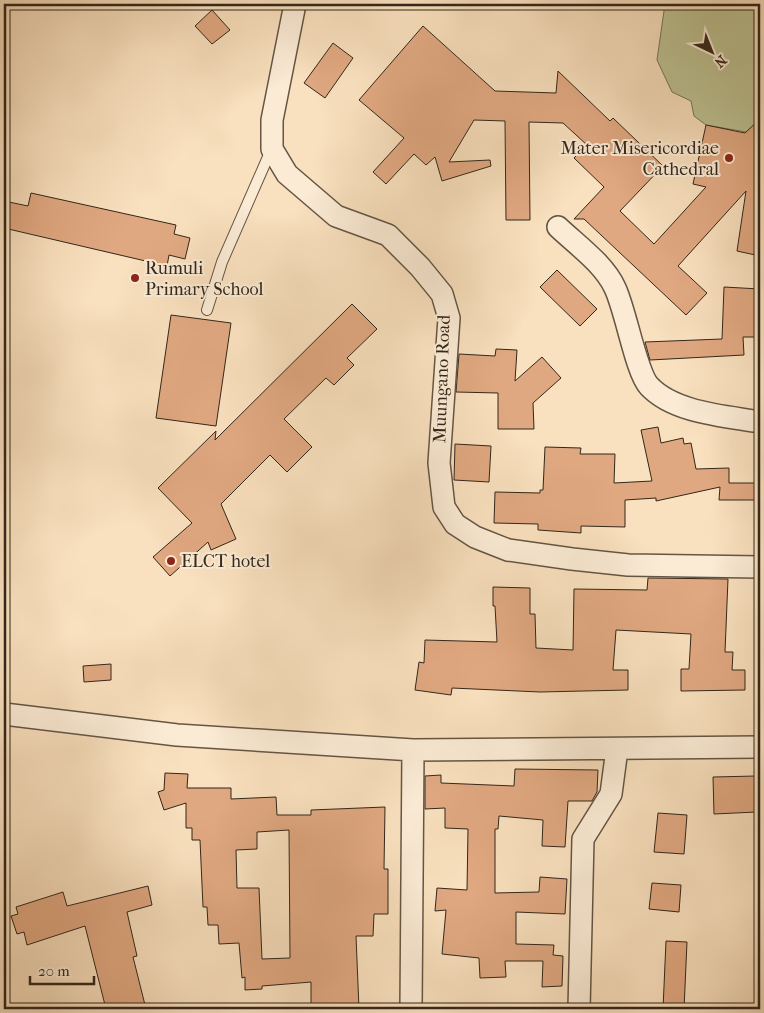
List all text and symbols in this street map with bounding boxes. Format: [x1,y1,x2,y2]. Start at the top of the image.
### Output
north arrow [686,28,736,78]
text: N [711,51,730,71]
place label: Mater Misericordiae Cathedral [560,138,719,180]
marker: Mater Misericordiae Cathedral [723,152,735,164]
place label: Rumuli Primary School [145,258,264,300]
marker: Rumuli Primary School [129,272,141,284]
street label: Muungano Road [429,314,455,444]
place label: ELCT hotel [181,551,270,572]
marker: ELCT hotel [165,555,177,567]
scale bar [30,953,94,985]
text: 20 m [38,962,70,980]

